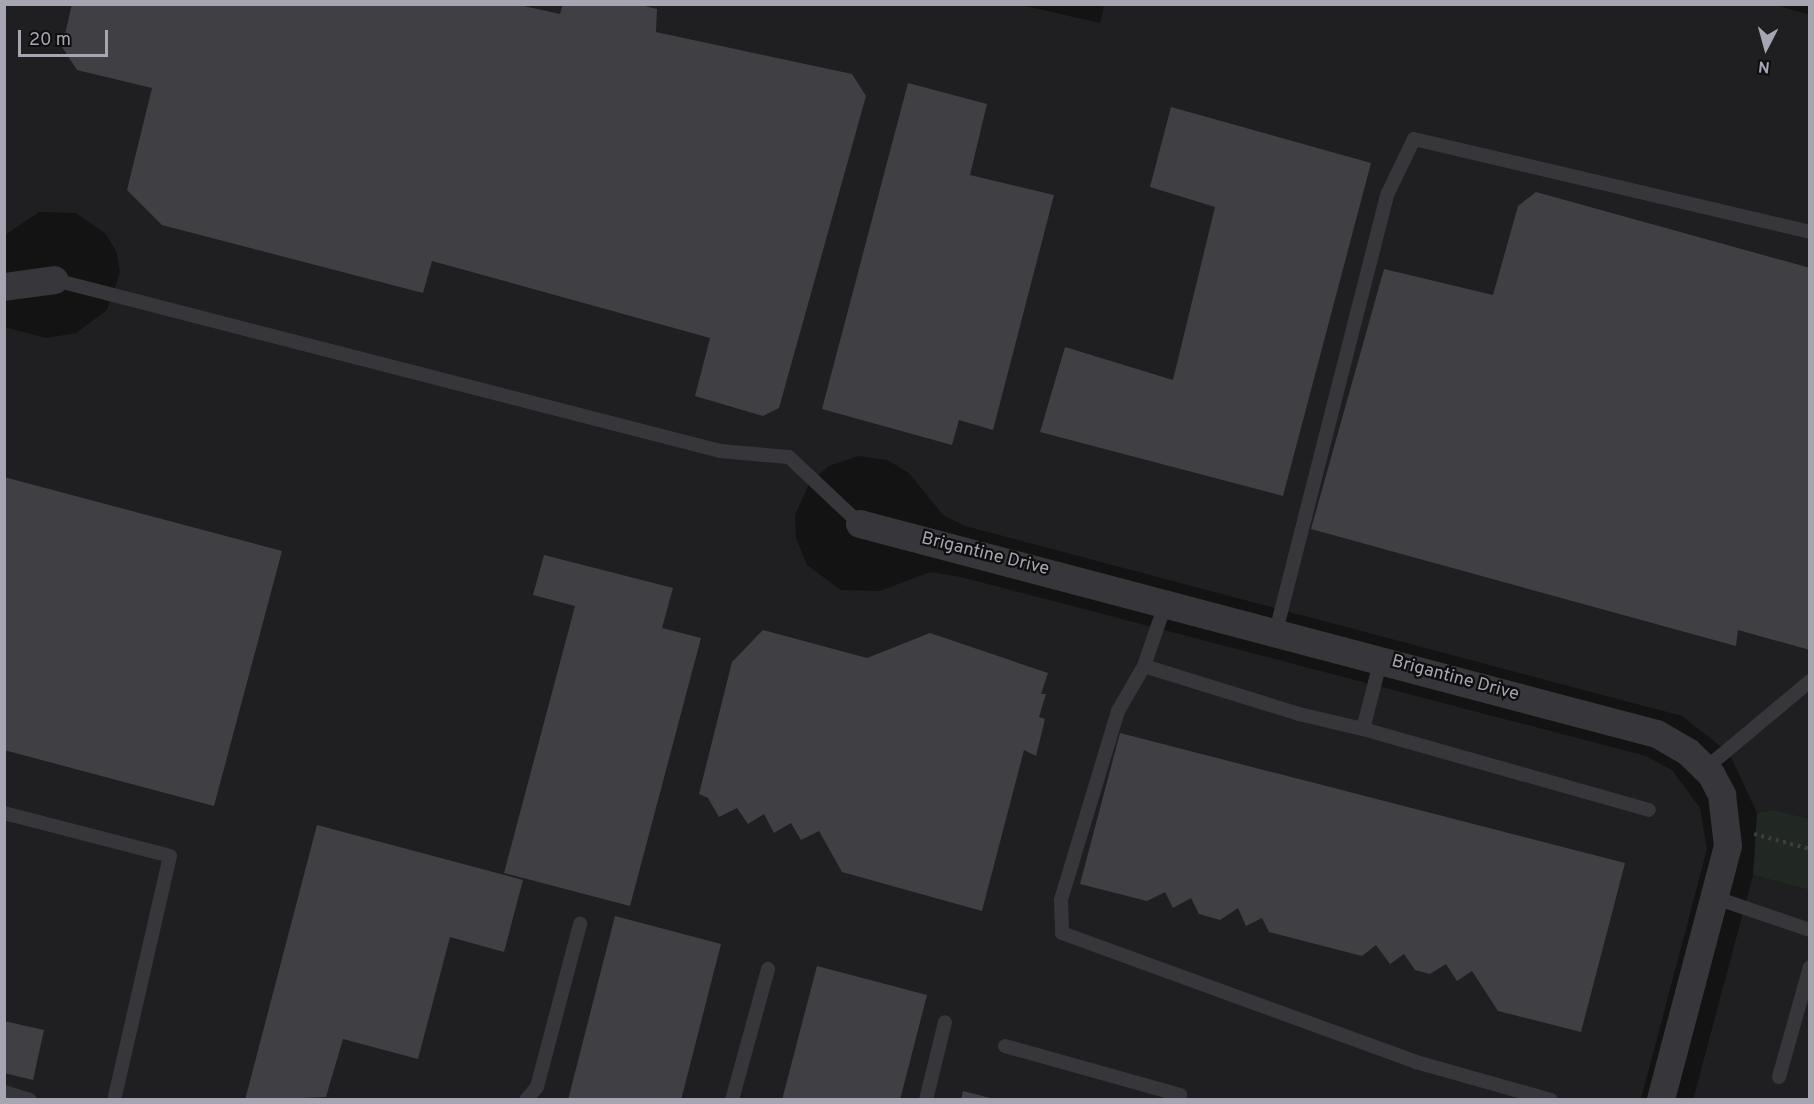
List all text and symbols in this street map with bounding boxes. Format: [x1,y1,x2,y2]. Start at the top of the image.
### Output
scale bar [21,18,111,56]
north arrow [1736,18,1796,78]
text: 20 m [29,29,71,52]
text: N [1757,55,1771,76]
street label: Brigantine Drive [919,529,1051,581]
street label: Brigantine Drive [1389,652,1521,706]

